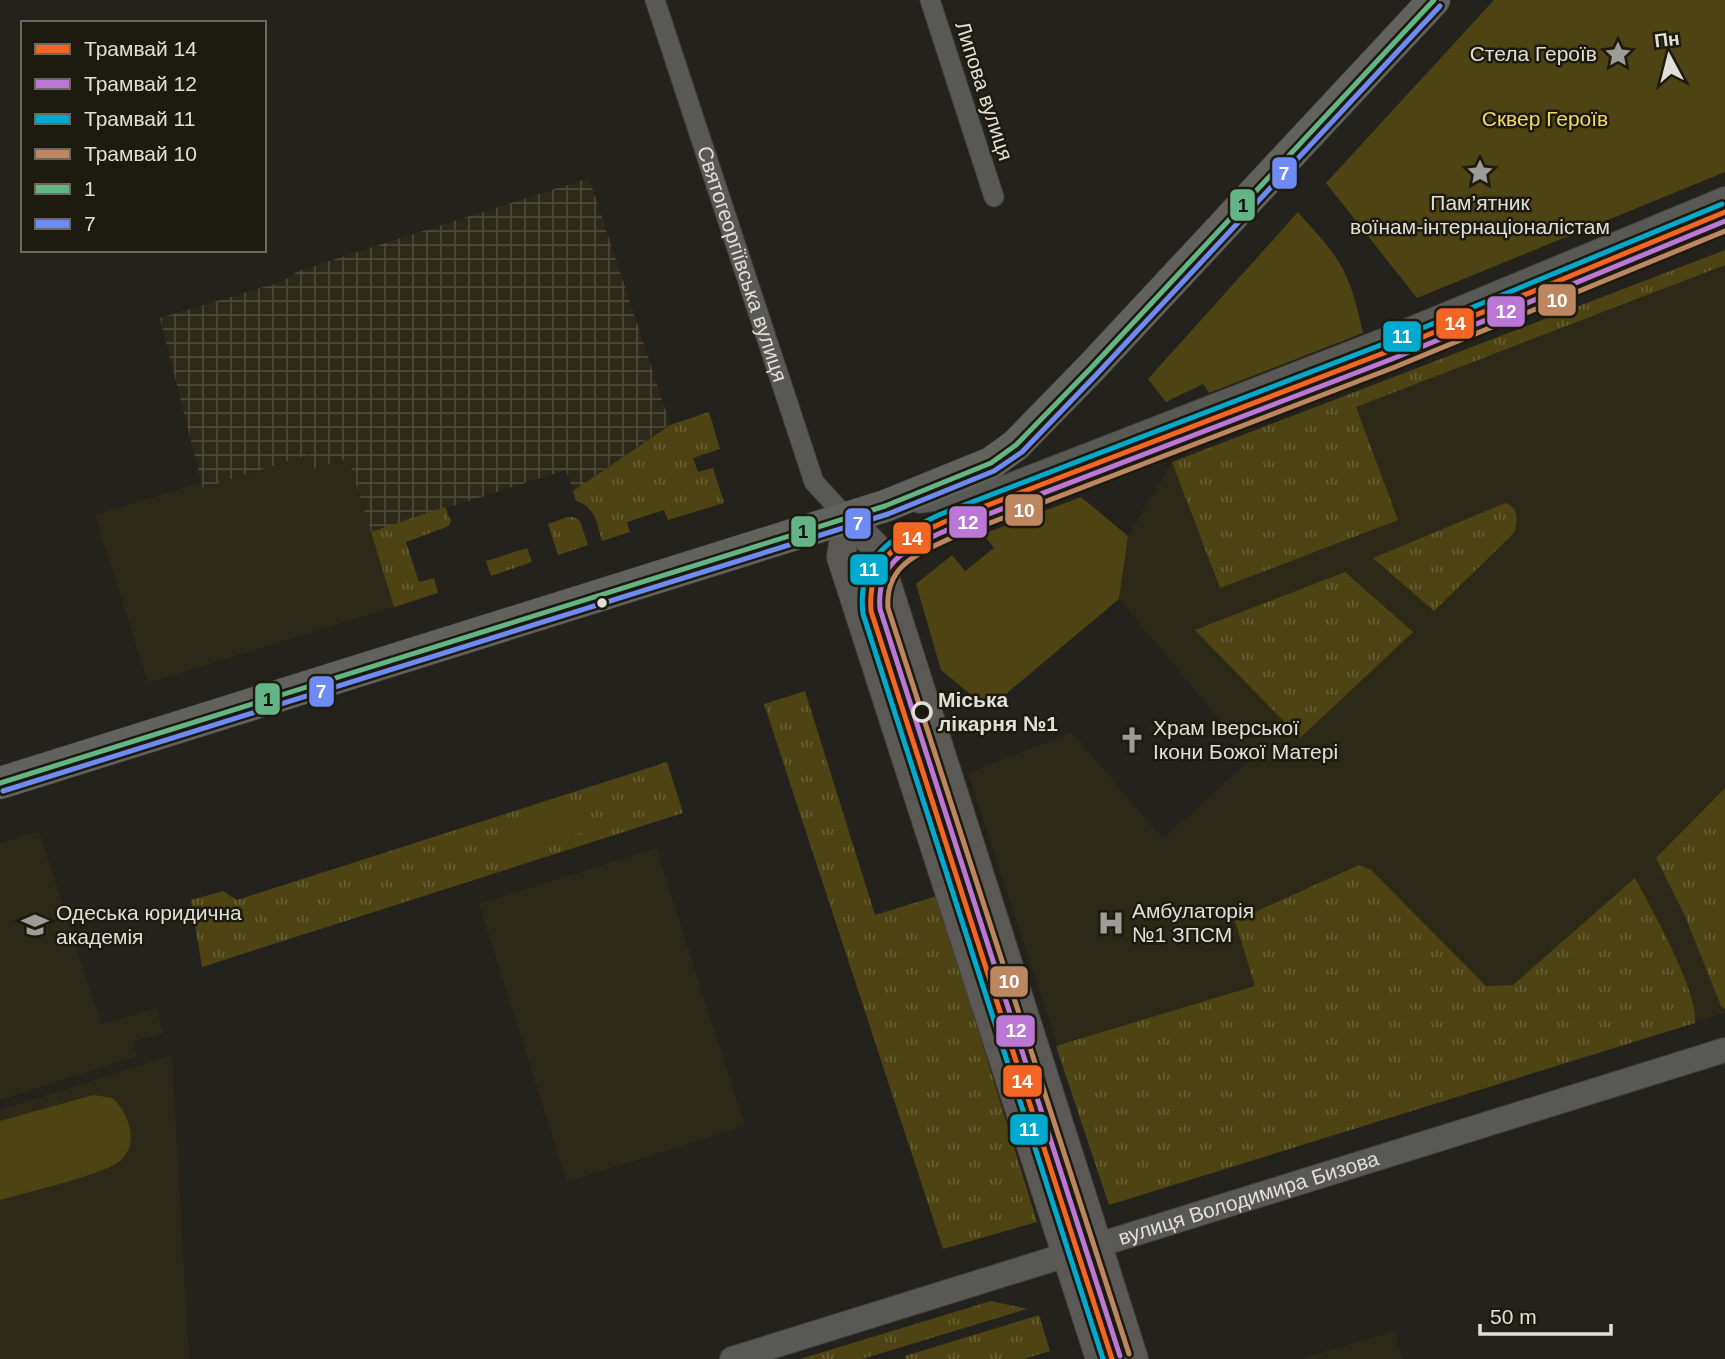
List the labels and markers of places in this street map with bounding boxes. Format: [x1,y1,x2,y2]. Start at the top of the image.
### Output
place icon: Стела Героїв [1603,39,1633,69]
place label: Стела Героїв [1470,42,1597,65]
place icon: Пам’ятник воїнам-інтернаціоналістам [1465,157,1495,187]
place label: Пам’ятник воїнам-інтернаціоналістам [1350,191,1610,238]
unlabelled marker [595,596,609,610]
place label: Міська лікарня №1 [938,688,1058,735]
marker: Міська лікарня №1 [912,702,932,722]
place label: Храм Іверської Ікони Божої Матері [1153,716,1338,763]
church icon: Храм Іверської Ікони Божої Матері [1117,725,1147,755]
place label: Амбулаторія №1 ЗПСМ [1132,899,1254,946]
place label: Одеська юридична академія [56,901,242,948]
hospital icon: Амбулаторія №1 ЗПСМ [1096,908,1126,938]
school or university icon: Одеська юридична академія [20,910,50,940]

